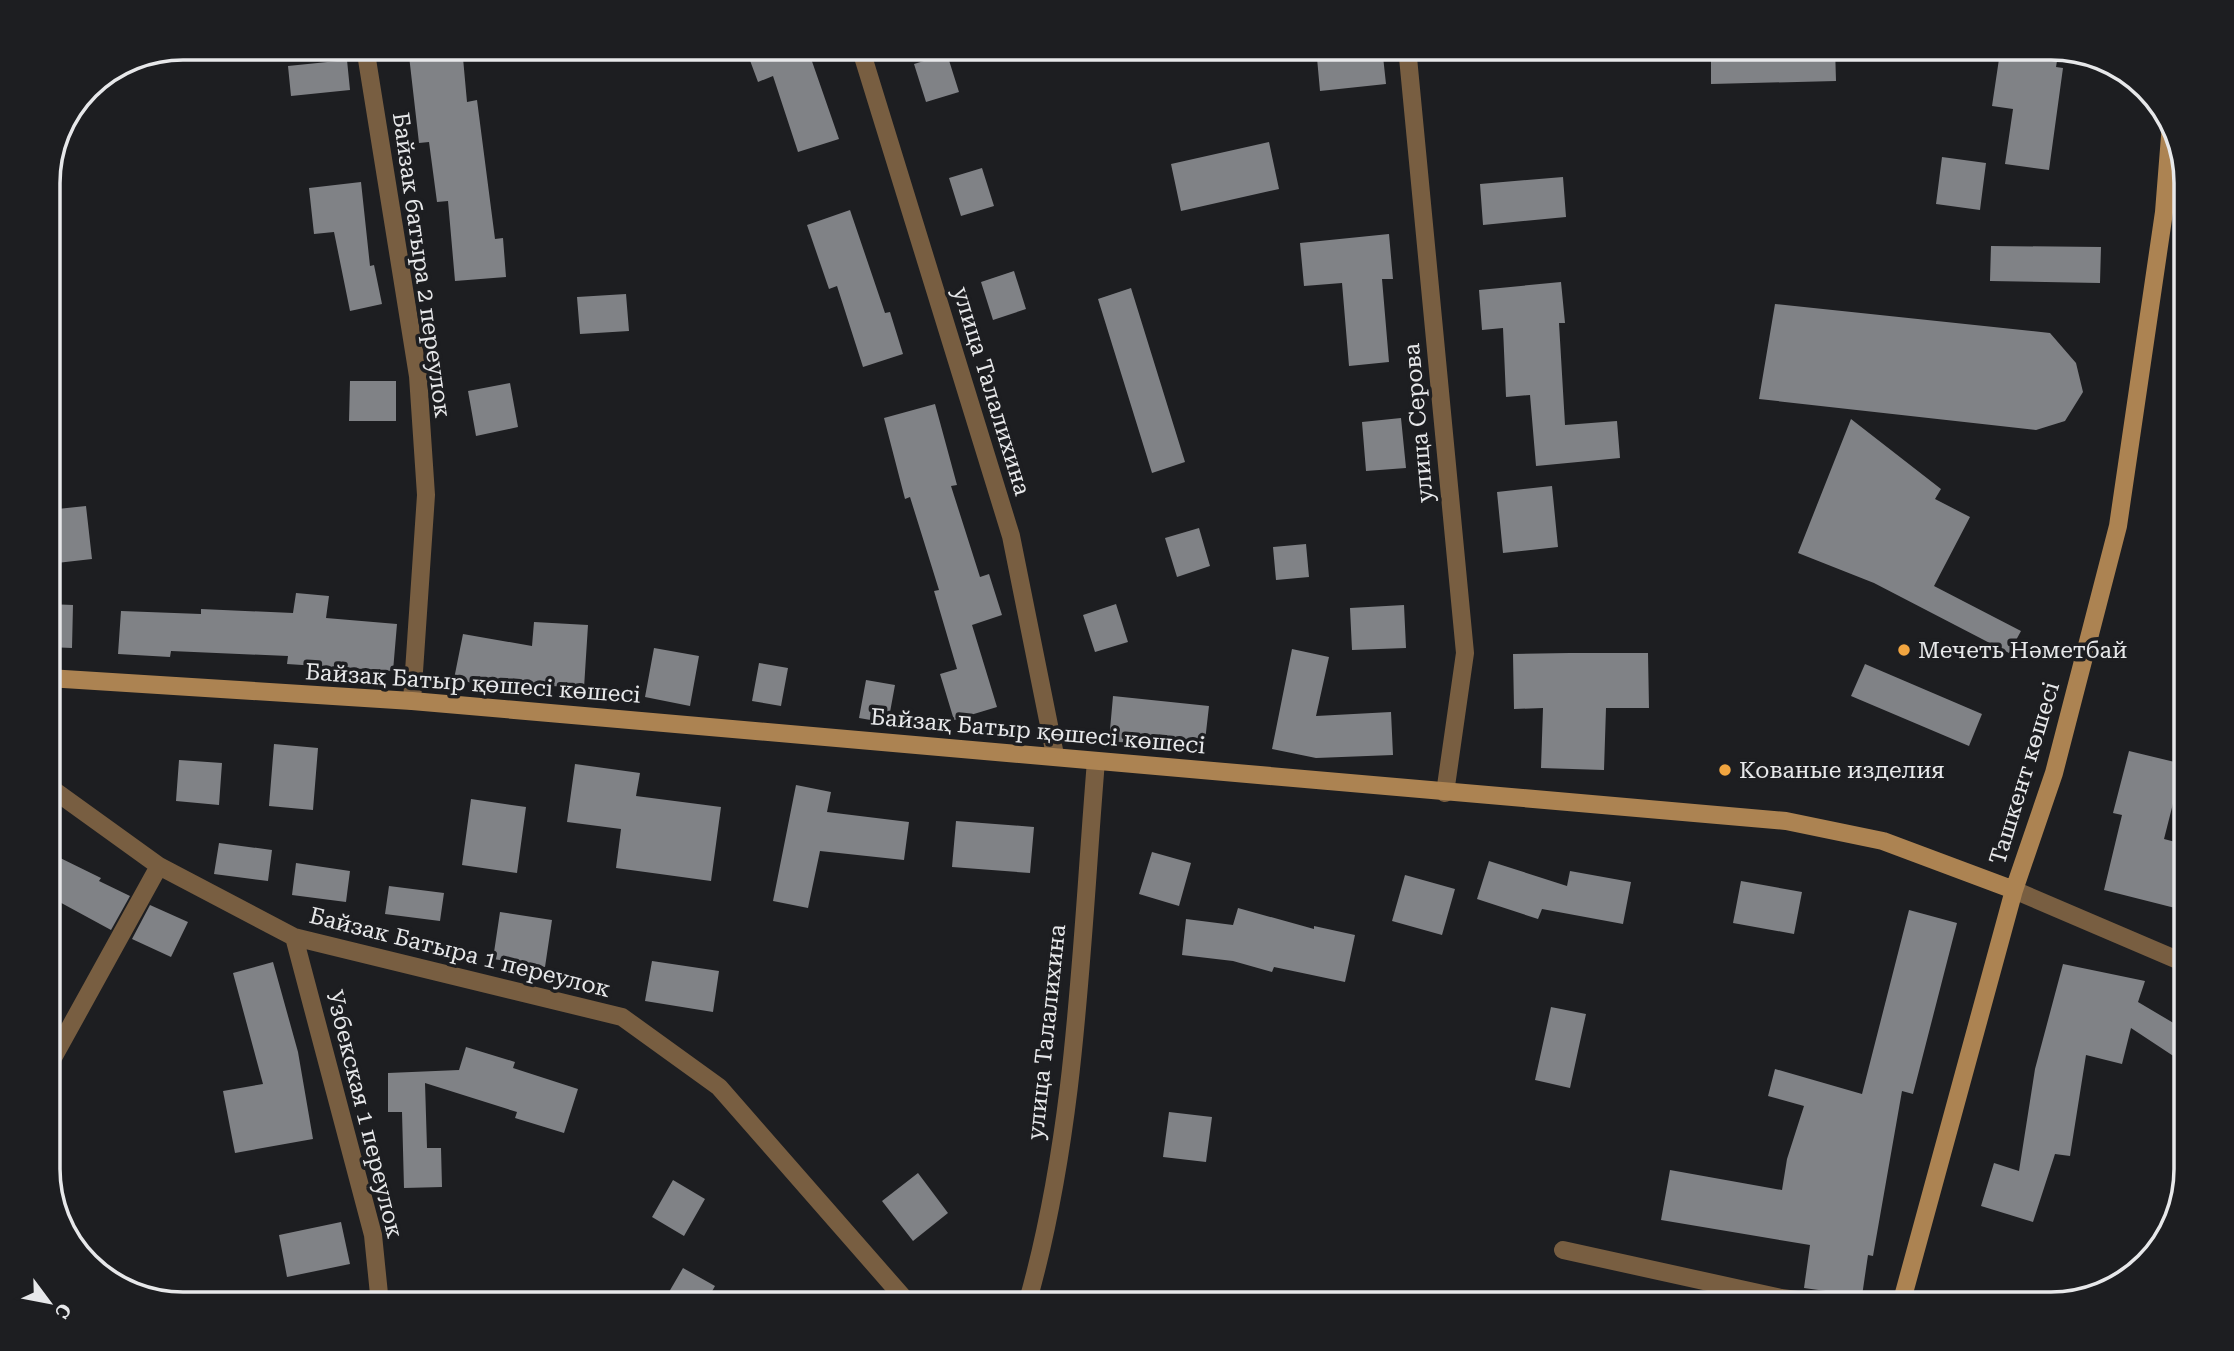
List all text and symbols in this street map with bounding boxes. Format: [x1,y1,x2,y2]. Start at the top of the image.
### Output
street label: Байзак батыра 2 переулок [387,111,456,420]
street label: улица Талалихина [947,284,1036,499]
street label: улица Серова [1398,342,1439,504]
place label: Мечеть Нәметбай [1918,637,2127,664]
marker: Мечеть Нәметбай [1896,642,1912,658]
street label: Байзақ Батыр қөшесі көшесі [304,658,642,709]
street label: Ташкент көшесі [1984,679,2065,868]
street label: Байзақ Батыр қөшесі көшесі [869,703,1207,760]
place label: Кованые изделия [1739,757,1945,784]
marker: Кованые изделия [1717,762,1733,778]
street label: Байзак Батыра 1 переулок [307,902,614,1003]
street label: улица Талалихина [1022,922,1071,1141]
street label: Узбекская 1 переулок [321,987,408,1241]
north arrow [14,1267,84,1337]
text: С [50,1299,76,1322]

